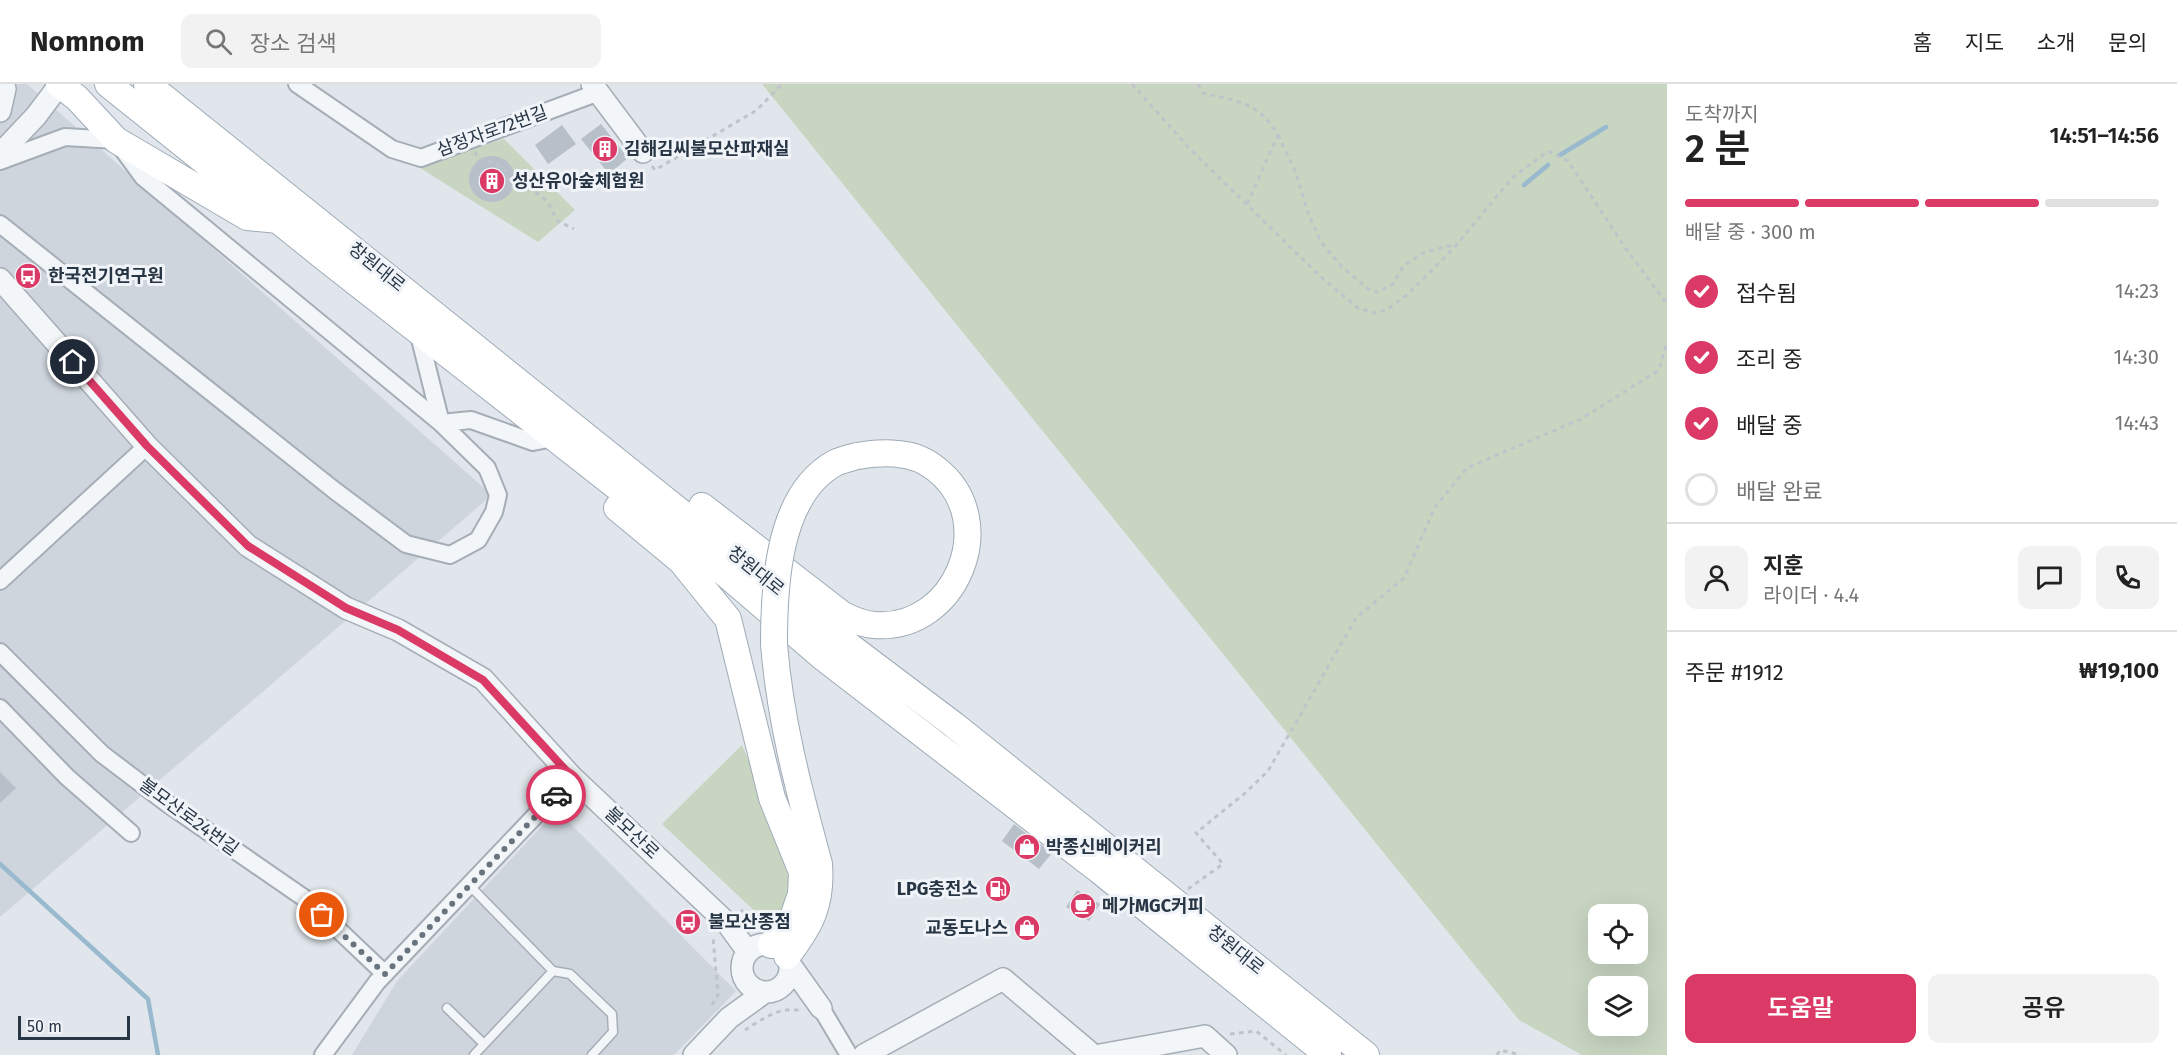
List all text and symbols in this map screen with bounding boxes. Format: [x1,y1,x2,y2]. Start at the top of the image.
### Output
search box [181,14,601,68]
text: Nomnom [30,25,145,58]
icon: search [202,25,235,58]
text: 장소 검색 [250,30,337,57]
text: 홈 [1913,30,1932,56]
text: 지도 [1965,30,2004,56]
text: 소개 [2037,30,2075,56]
text: 문의 [2108,30,2147,56]
street label: 삼정자로72번길 [434,101,550,161]
text: 도착까지 [1685,102,1759,126]
text: 14:51–14:56 [2049,122,2159,149]
text: 2 분 [1685,126,1750,172]
building icon: 김해김씨불모산파재실 [590,134,620,164]
place label: 김해김씨불모산파재실 [624,138,790,160]
building icon: 성산유아숲체험원 [477,166,507,196]
place label: 성산유아숲체험원 [512,170,644,192]
text: 배달 중 · 300 m [1685,220,1816,244]
street label: 창원대로 [344,238,410,296]
bus stop icon: 한국전기연구원 [13,261,43,291]
place label: 한국전기연구원 [48,265,164,287]
icon: check [1685,275,1718,308]
text: 14:23 [2115,279,2159,303]
text: 접수됨 [1736,280,1797,307]
pin [47,336,98,387]
icon: check [1685,341,1718,374]
icon: home [56,345,89,378]
text: 14:30 [2114,345,2159,369]
text: 조리 중 [1736,346,1803,373]
icon: check [1685,407,1718,440]
text: 14:43 [2115,411,2159,435]
text: 배달 중 [1736,412,1803,439]
text: 배달 완료 [1736,478,1823,505]
street label: 창원대로 [723,542,789,600]
button: person [1685,546,1748,609]
button: chat [2018,546,2081,609]
button: phone [2096,546,2159,609]
text: 지훈 [1763,552,1803,579]
text: 라이더 · 4.4 [1763,583,1859,607]
text: ₩19,100 [2079,657,2159,684]
text: 주문 #1912 [1685,659,1784,686]
courier [526,765,586,825]
street label: 불모산로24번길 [135,774,243,860]
icon: car [540,779,573,812]
street label: 불모산로 [600,802,664,864]
shop icon: 박종신베이커리 [1012,832,1042,862]
place label: 박종신베이커리 [1046,836,1162,858]
fuel station icon: LPG충전소 [983,874,1013,904]
place label: LPG충전소 [897,878,978,900]
pin [296,889,347,940]
cafe icon: 메가MGC커피 [1068,891,1098,921]
place label: 메가MGC커피 [1102,895,1204,917]
icon: bag [305,898,338,931]
map controls [1588,904,1648,1036]
button: locate [1588,904,1648,964]
bus stop icon: 불모산종점 [673,907,703,937]
place label: 불모산종점 [708,911,791,933]
shop icon: 교동도나스 [1012,913,1042,943]
place label: 교동도나스 [925,917,1008,939]
street label: 창원대로 [1203,921,1269,979]
button: 도움말 [1685,974,1916,1043]
button: 공유 [1928,974,2159,1043]
button: layers [1588,976,1648,1036]
scale bar [18,1013,130,1040]
text: 50 m [27,1017,62,1036]

